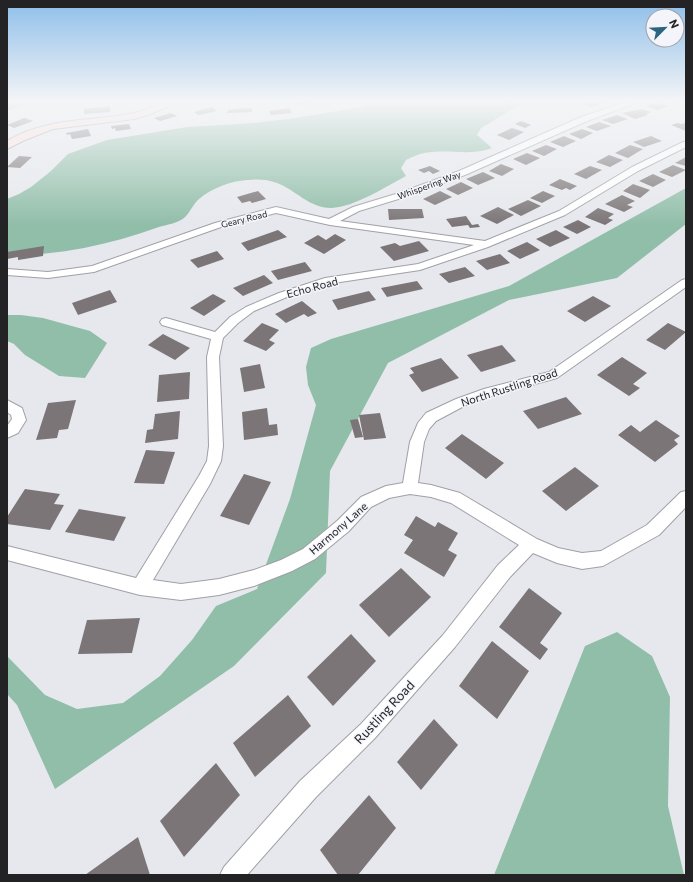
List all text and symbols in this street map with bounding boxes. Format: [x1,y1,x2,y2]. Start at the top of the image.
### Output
north arrow [645,8,685,48]
text: N [667,17,682,30]
street label: Whispering Way [396,168,462,202]
street label: Geary Road [220,208,268,230]
street label: Echo Road [285,274,339,300]
street label: North Rustling Road [459,365,559,409]
street label: Harmony Lane [306,499,370,557]
street label: Rustling Road [350,677,418,747]

